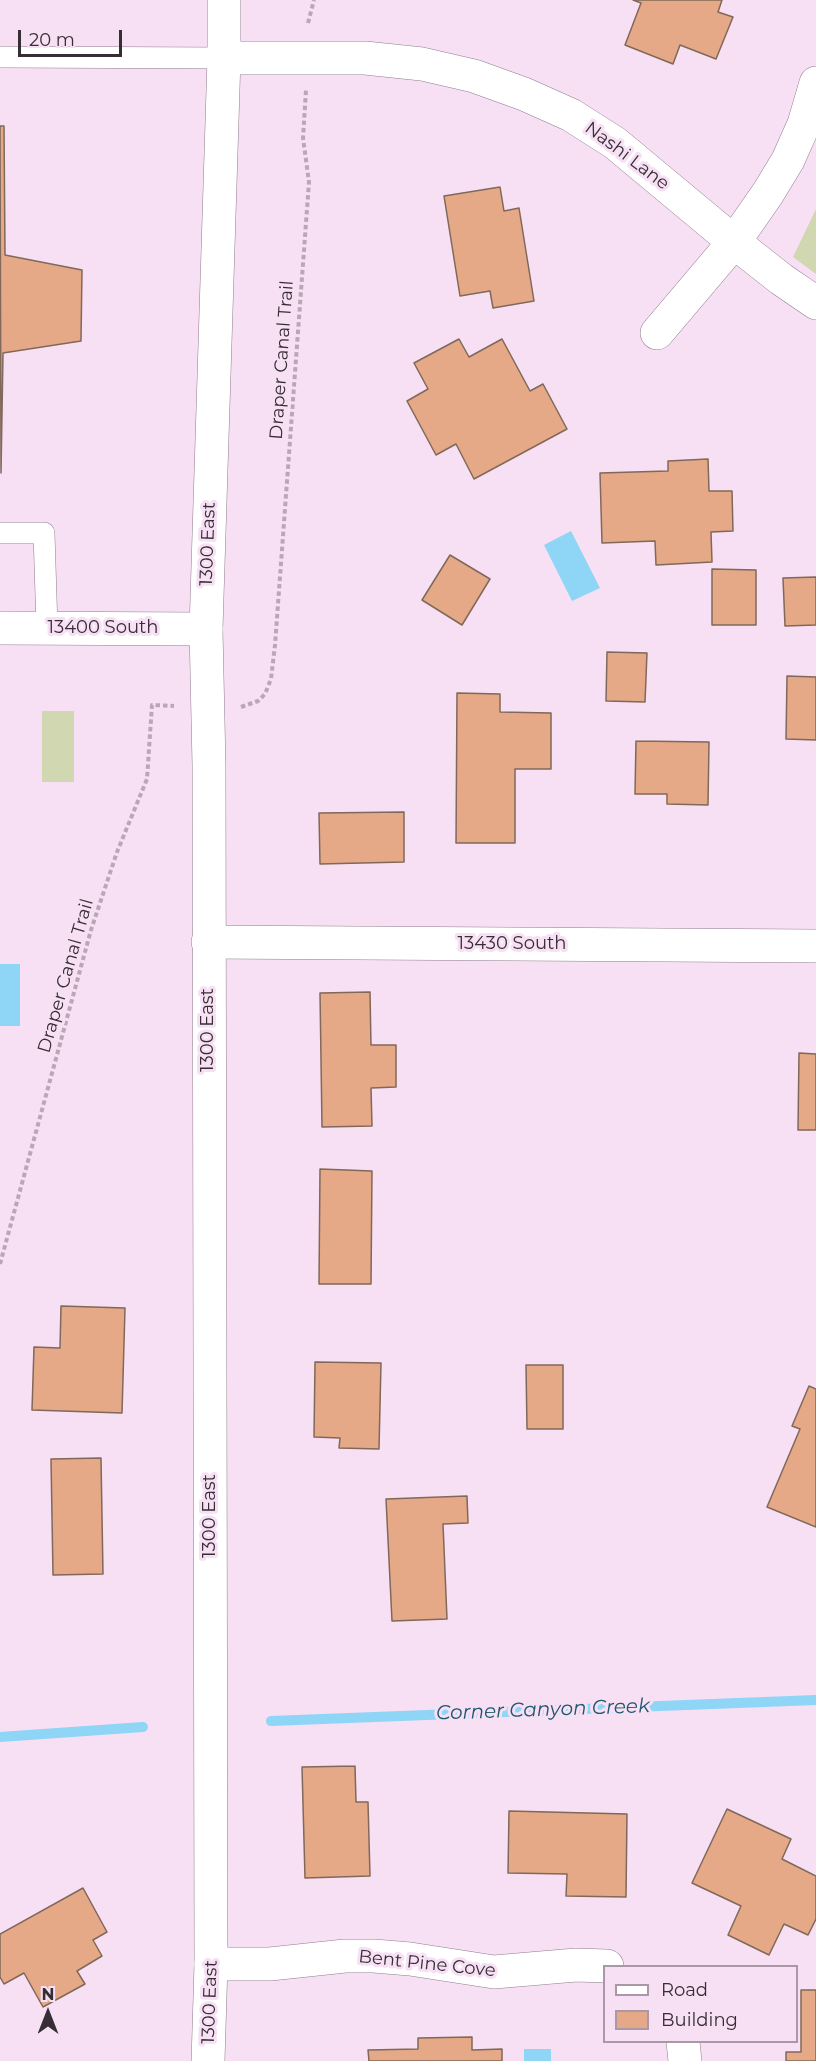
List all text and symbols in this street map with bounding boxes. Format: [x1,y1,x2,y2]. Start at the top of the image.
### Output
scale bar [21,18,124,56]
text: 20 m [29,29,75,51]
street label: Nashi Lane [581,117,673,195]
street label: Draper Canal Trail [266,280,298,440]
street label: 1300 East [196,502,220,586]
street label: 13400 South [47,617,159,639]
street label: Draper Canal Trail [34,896,98,1056]
street label: 13430 South [458,933,566,955]
street label: 1300 East [197,988,219,1072]
street label: 1300 East [199,1474,221,1558]
water label: Corner Canyon Creek [436,1694,650,1726]
street label: Bent Pine Cove [357,1946,497,1982]
street label: 1300 East [198,1960,222,2044]
legend [603,1965,798,2043]
text: Road [661,1979,708,2001]
north arrow [18,1983,78,2043]
text: N [42,1985,54,2004]
text: Building [661,2009,738,2031]

